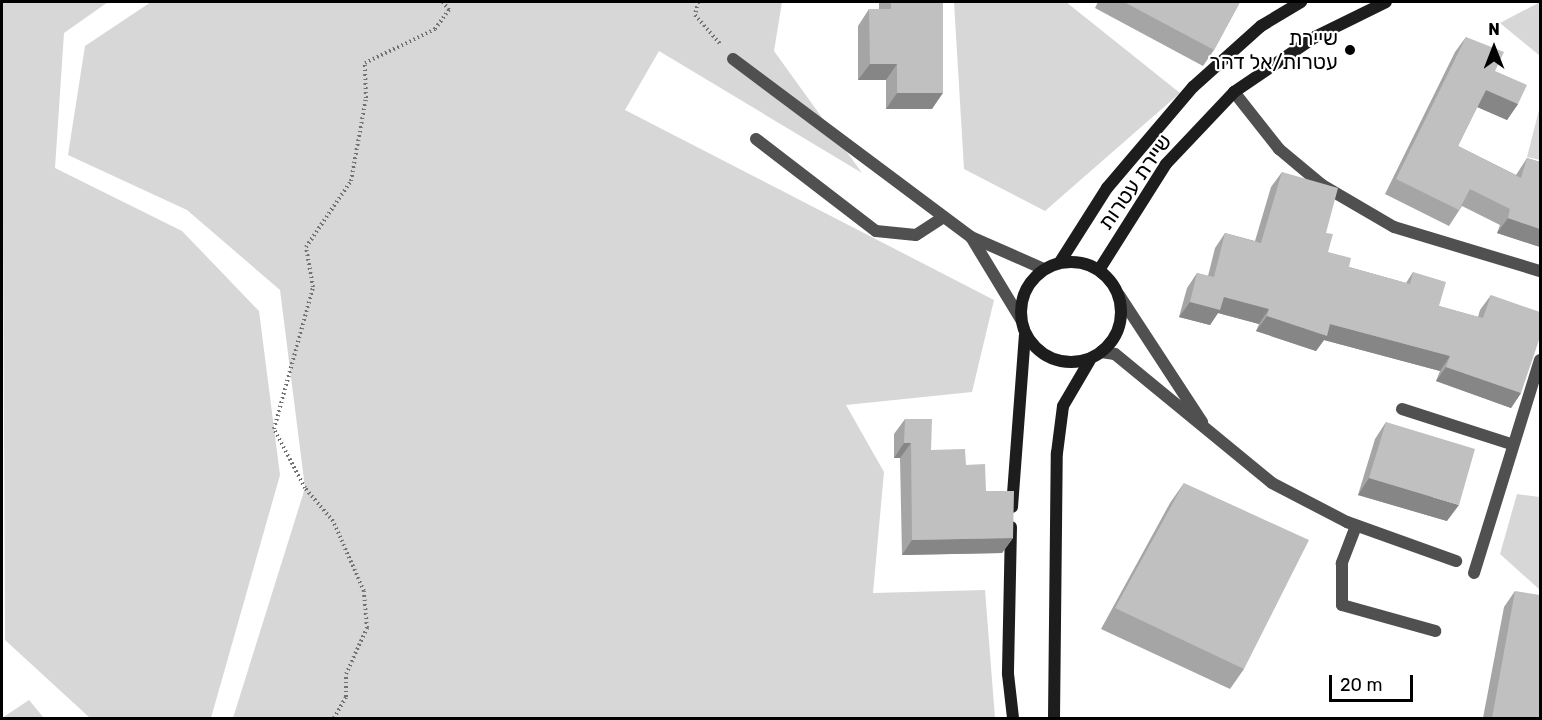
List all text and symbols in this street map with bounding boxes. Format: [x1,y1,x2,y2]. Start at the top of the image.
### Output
north arrow [1464,18,1524,78]
text: N [1488,20,1500,39]
place label: שיירת עטרות/אל דהר [1208,25,1338,75]
marker: שיירת עטרות/אל דהר [1343,43,1357,57]
street label: שיירת עטרות [1093,130,1177,234]
scale bar [1332,663,1416,701]
text: 20 m [1340,674,1382,696]

